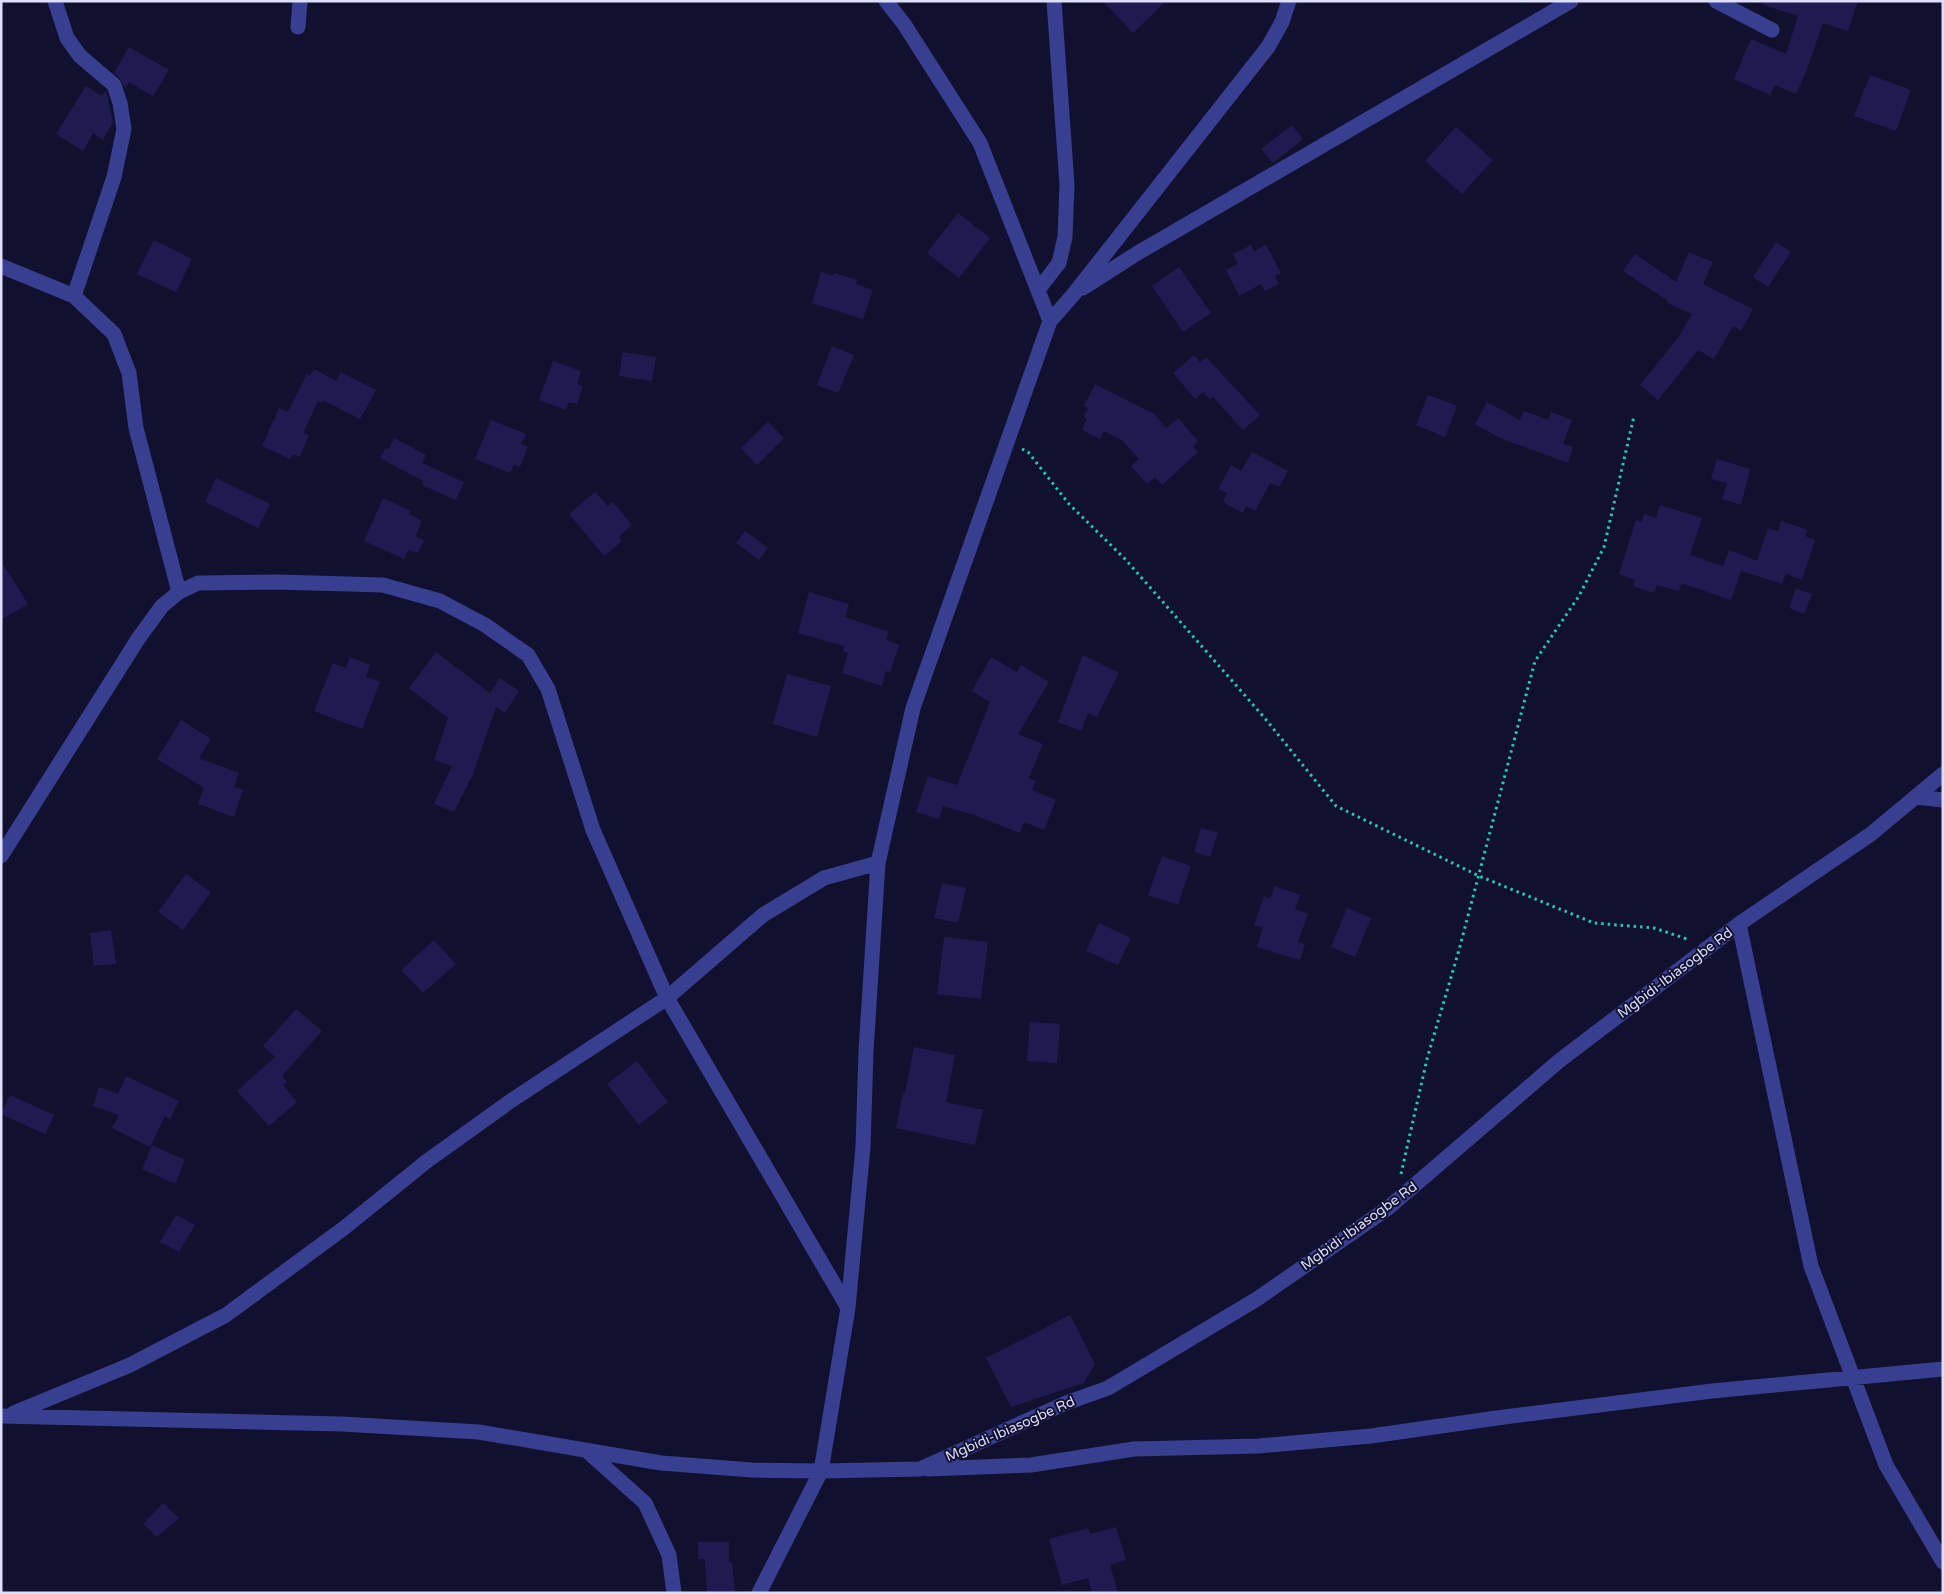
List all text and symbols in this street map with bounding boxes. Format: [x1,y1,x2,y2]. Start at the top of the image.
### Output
street label: Mgbidi-Ibiasogbe Rd [1614,924,1736,1022]
street label: Mgbidi-Ibiasogbe Rd [1297,1178,1421,1274]
street label: Mgbidi-Ibiasogbe Rd [943,1393,1077,1465]

